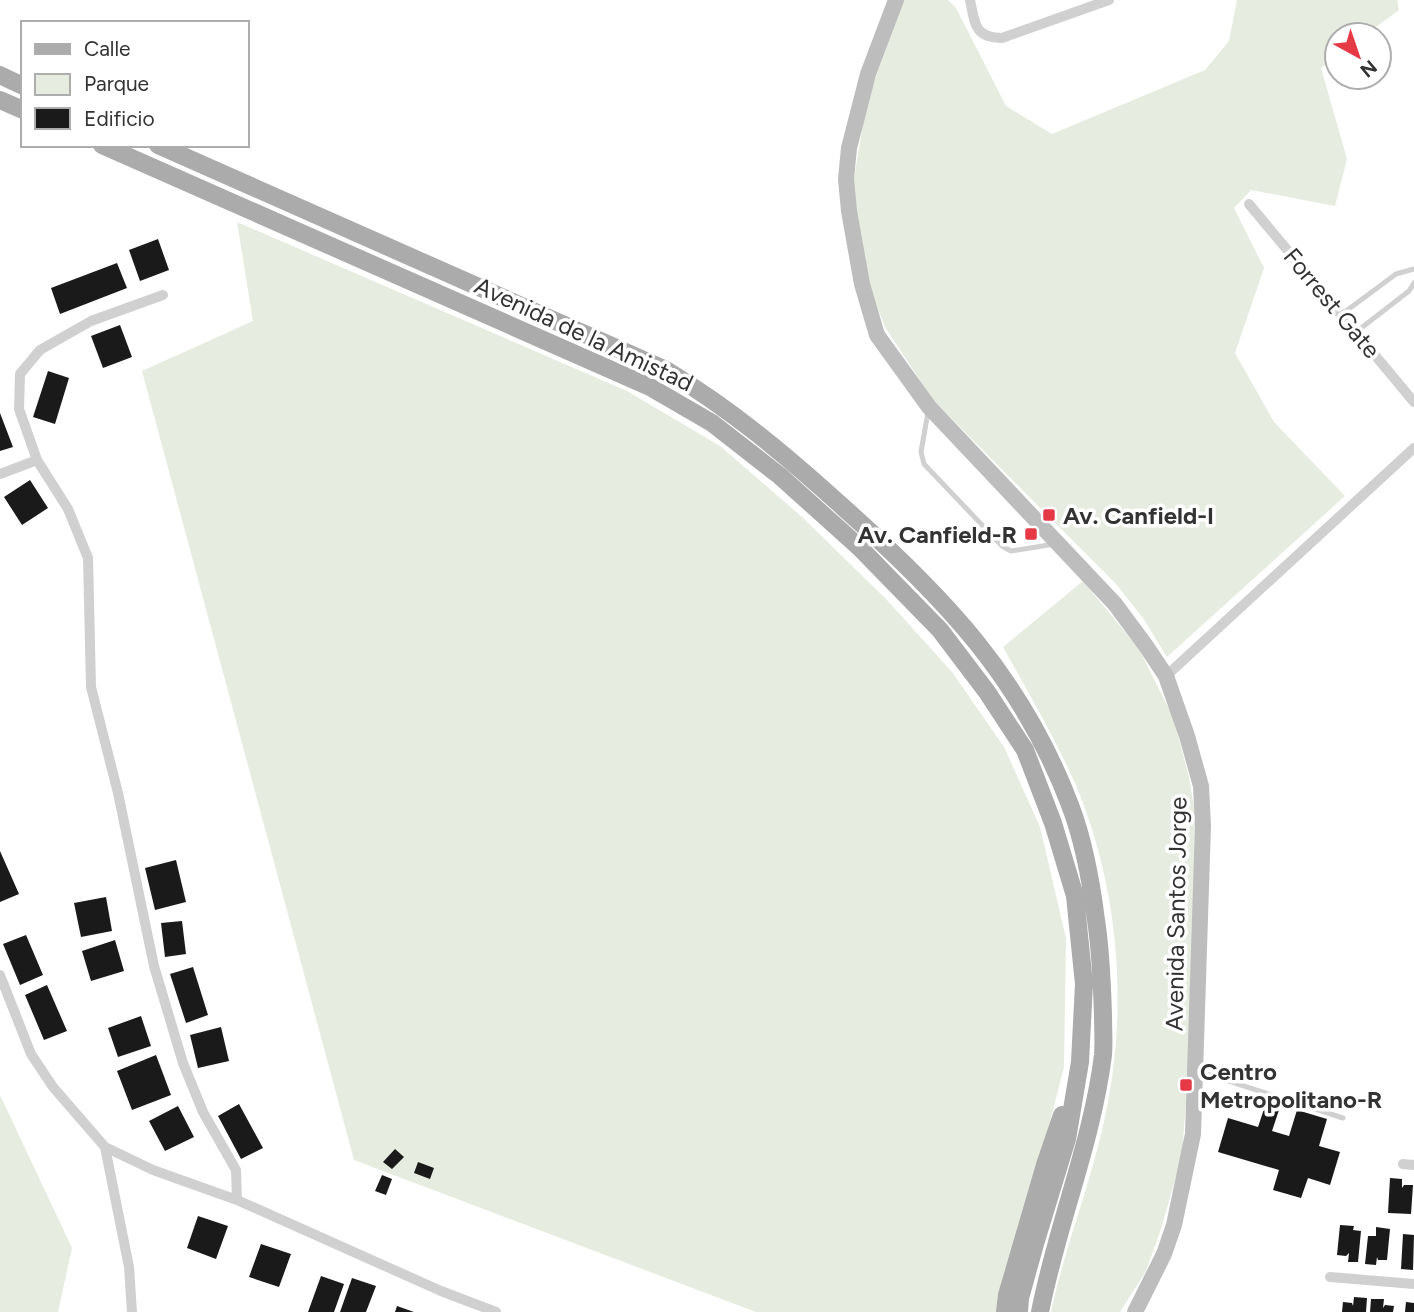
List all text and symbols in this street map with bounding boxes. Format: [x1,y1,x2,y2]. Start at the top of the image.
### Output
legend [21,21,248,147]
north arrow [1323,21,1393,91]
text: Calle [84,36,131,61]
text: N [1356,55,1382,82]
text: Parque [84,71,149,96]
text: Edificio [84,106,155,131]
street label: Forrest Gate [1278,242,1386,364]
street label: Avenida de la Amistad [470,271,698,397]
place label: Av. Canfield-I [1063,501,1214,530]
marker: Av. Canfield-I [1041,507,1057,523]
place label: Av. Canfield-R [858,520,1017,549]
marker: Av. Canfield-R [1023,526,1039,542]
street label: Avenida Santos Jorge [1159,797,1193,1031]
place label: Centro Metropolitano-R [1200,1057,1382,1114]
marker: Centro Metropolitano-R [1178,1077,1194,1093]

